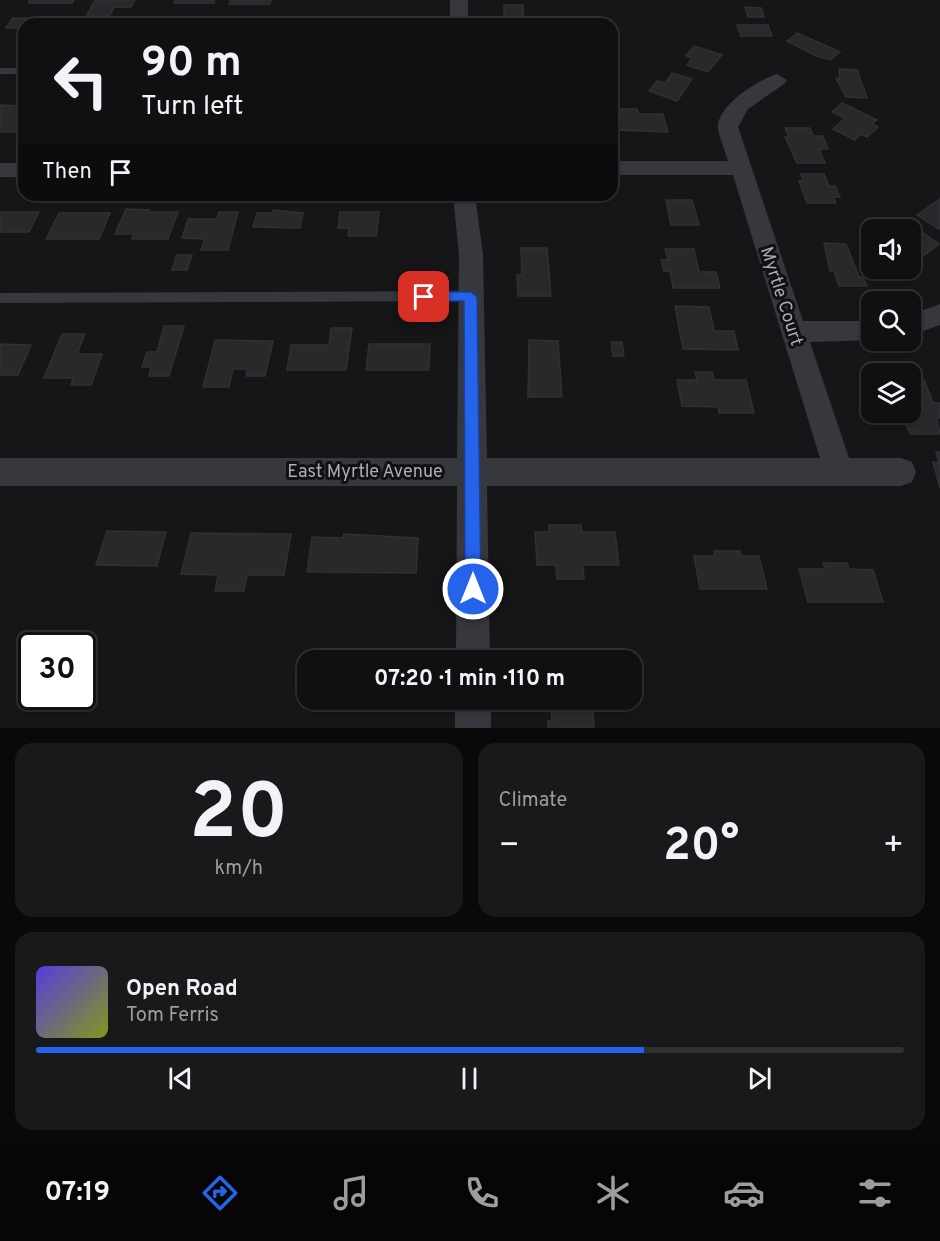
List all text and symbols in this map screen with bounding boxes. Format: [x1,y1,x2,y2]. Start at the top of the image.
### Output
text: 90 m [141,38,242,91]
icon: left [42,42,120,120]
text: Turn left [141,90,243,124]
icon: arrive [104,156,137,189]
text: Then [42,159,92,186]
map controls [861,219,921,423]
button: sound [861,219,921,279]
street label: Myrtle Court [754,244,807,349]
pin [398,271,449,322]
icon: arrive [407,280,440,313]
button: search [861,291,921,351]
button: layers [861,363,921,423]
street label: East Myrtle Avenue [287,461,443,484]
position arrow [441,557,505,621]
speed limit sign: 30 [18,632,96,710]
text: 07:20 · 1 min · 110 m [374,666,565,693]
text: 20 [189,767,288,866]
text: Climate [499,788,567,814]
text: 20° [663,819,739,876]
text: − [499,826,520,868]
text: + [883,826,904,868]
text: km/h [214,856,263,882]
text: Open Road [126,976,238,1003]
text: Tom Ferris [126,1003,219,1029]
icon: previous [164,1062,197,1095]
icon: pause [453,1062,486,1095]
icon: next [743,1062,776,1095]
icon: directions [199,1172,241,1214]
icon: music [330,1172,372,1214]
icon: phone [461,1172,503,1214]
icon: climate [592,1172,634,1214]
icon: car [723,1172,765,1214]
icon: filters [854,1172,896,1214]
text: 07:19 [44,1176,110,1210]

